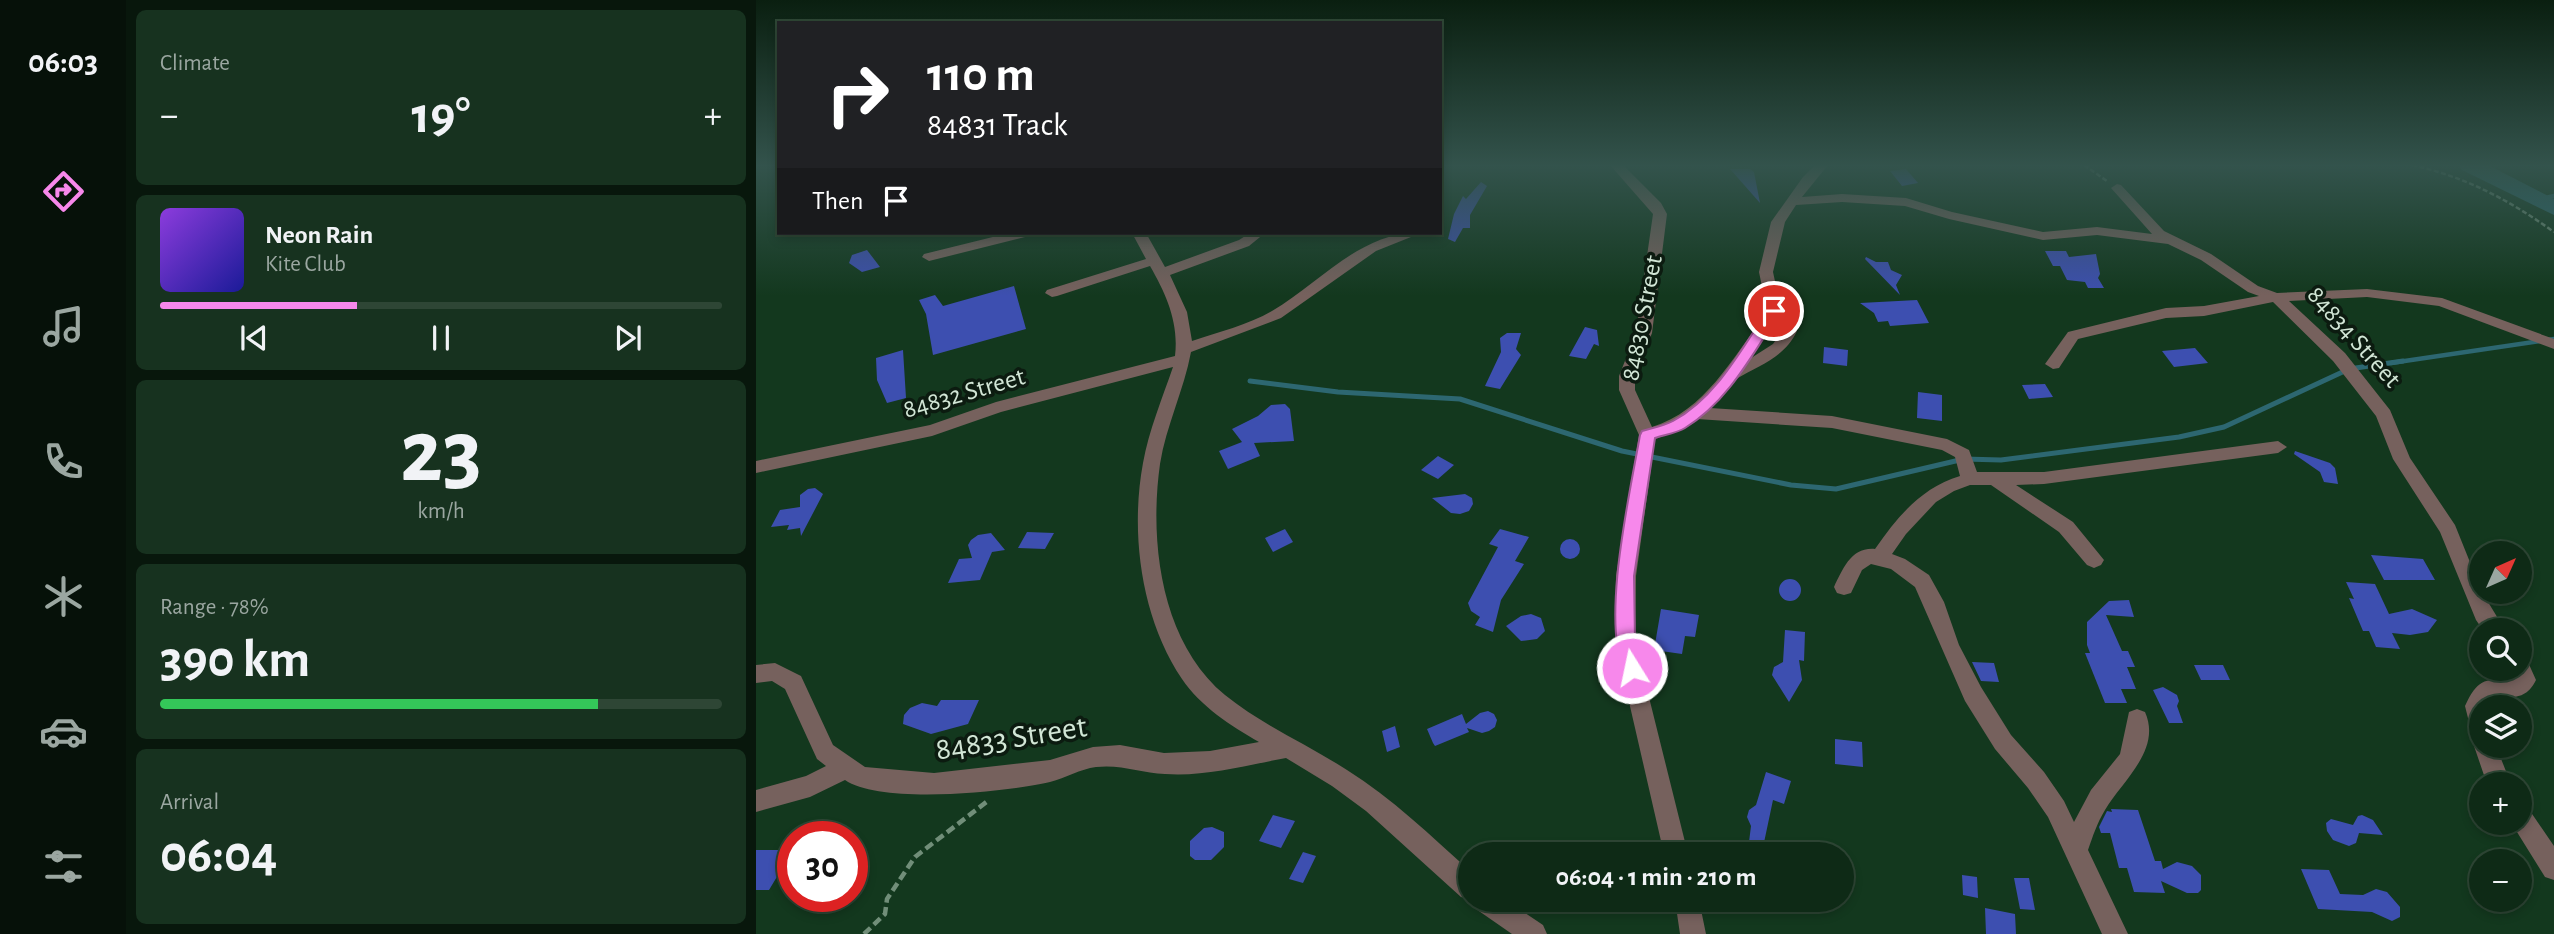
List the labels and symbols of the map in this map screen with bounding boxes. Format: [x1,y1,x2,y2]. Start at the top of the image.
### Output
street label: 84830 Street [1617,253,1667,383]
pin [1744,281,1804,341]
street label: 84834 Street [2302,282,2406,392]
street label: 84832 Street [900,363,1028,423]
north arrow [2469,541,2532,604]
position arrow [1595,631,1669,705]
street label: 84833 Street [933,710,1089,766]
speed limit sign: 30 [777,821,868,912]

